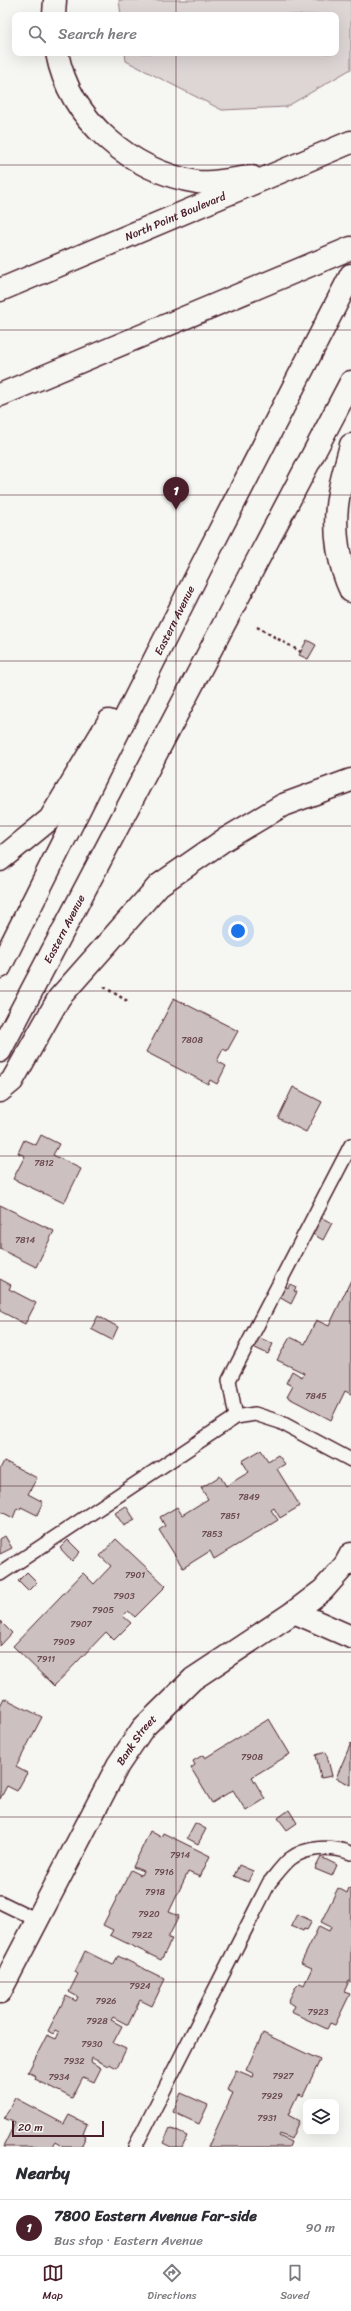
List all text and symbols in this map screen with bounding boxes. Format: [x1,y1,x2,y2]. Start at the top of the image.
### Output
search box [12,12,339,56]
text: Search here [58,21,137,47]
icon: search [26,23,48,45]
street label: North Point Boulevard [122,186,230,246]
pin: 1 [163,477,189,510]
street label: Eastern Avenue [149,582,200,658]
street label: Eastern Avenue [38,891,90,967]
your location [228,921,248,941]
house number: 7808 [181,1032,203,1048]
house number: 7812 [34,1155,54,1171]
house number: 7814 [15,1232,35,1248]
house number: 7845 [305,1388,327,1404]
house number: 7849 [238,1489,260,1505]
house number: 7851 [220,1508,240,1524]
house number: 7853 [201,1526,223,1542]
house number: 7901 [125,1567,145,1583]
house number: 7903 [113,1588,135,1604]
house number: 7905 [92,1602,114,1618]
house number: 7907 [70,1616,93,1632]
house number: 7909 [53,1634,75,1650]
house number: 7911 [37,1651,55,1667]
street label: Bank Street [111,1710,161,1769]
house number: 7908 [241,1749,263,1765]
house number: 7914 [170,1847,190,1863]
house number: 7916 [154,1864,174,1880]
house number: 7918 [145,1884,166,1900]
house number: 7920 [138,1906,160,1922]
house number: 7922 [131,1927,153,1943]
house number: 7924 [129,1978,151,1994]
house number: 7926 [96,1993,116,2009]
house number: 7923 [308,2004,328,2020]
house number: 7928 [86,2013,108,2029]
house number: 7930 [81,2036,103,2052]
house number: 7932 [64,2053,84,2069]
house number: 7927 [273,2068,294,2084]
house number: 7934 [48,2069,70,2085]
house number: 7929 [261,2088,283,2104]
map controls [303,2099,339,2135]
button: layers [303,2099,339,2135]
house number: 7931 [257,2110,277,2126]
text: 20 m [18,2118,43,2137]
scale bar [12,2119,104,2138]
text: Nearby [16,2158,70,2188]
text: 7800 Eastern Avenue Far-side [54,2203,257,2229]
text: 1 [26,2216,32,2239]
text: 90 m [305,2216,335,2239]
text: Bus stop · Eastern Avenue [54,2229,203,2252]
tab: Map [42,2262,64,2305]
tab: Directions [147,2262,197,2305]
tab: Saved [280,2262,309,2305]

